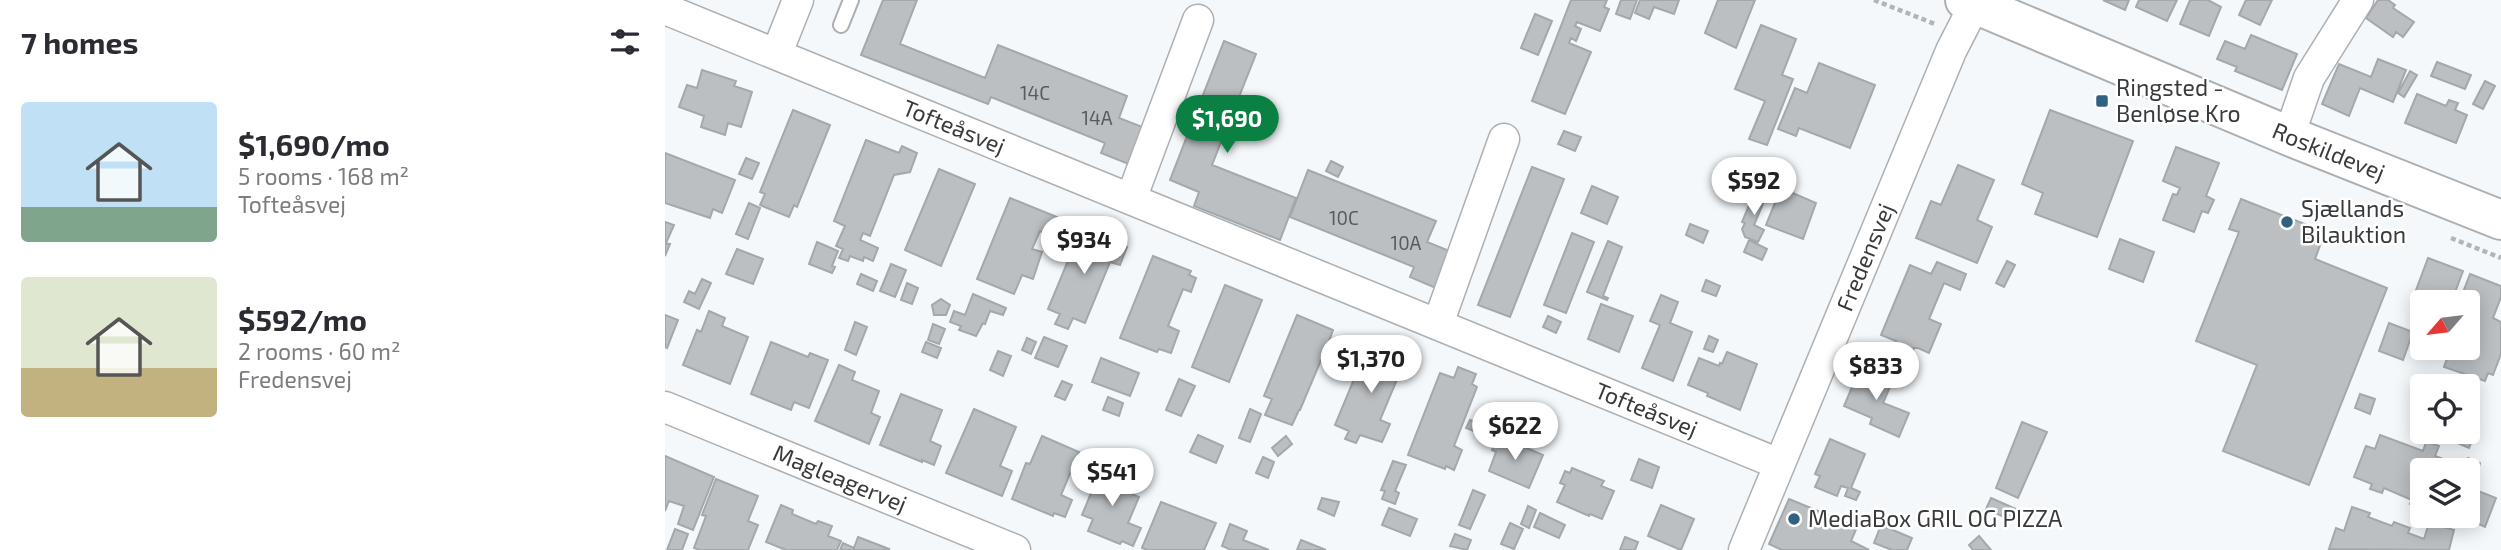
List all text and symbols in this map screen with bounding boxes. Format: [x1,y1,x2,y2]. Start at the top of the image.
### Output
icon: filters [606,23,644,61]
text: 7 homes [21,24,138,60]
place label: Ringsted - Benløse Kro [2116,73,2241,127]
house number: 14C [1020,81,1050,104]
street label: Tofteåsvej [899,93,1010,159]
marker: Ringsted - Benløse Kro [2094,93,2110,109]
pin: $1,690 [1170,96,1284,155]
text: $1,690 [1192,104,1262,132]
house number: 14A [1081,106,1113,129]
street label: Roskildevej [2268,116,2389,186]
text: $1,690/mo [238,126,390,162]
icon: home [77,130,161,214]
pin: $592 [1713,158,1795,217]
text: 5 rooms · 168 m² [238,162,409,190]
text: $592 [1728,166,1780,194]
text: Tofteåsvej [238,190,346,218]
place label: Sjællands Bilauktion [2301,194,2406,248]
street label: Fredensvej [1830,199,1899,315]
house number: 10C [1329,206,1359,229]
marker: Sjællands Bilauktion [2279,214,2295,230]
pin: $934 [1043,216,1125,276]
text: $934 [1057,225,1111,253]
house number: 10A [1391,231,1422,254]
north arrow [2410,290,2480,360]
map controls [2410,290,2480,528]
text: $592/mo [238,301,367,337]
icon: home [77,305,161,389]
pin: $1,370 [1314,336,1428,395]
text: 2 rooms · 60 m² [238,337,400,365]
pin: $833 [1835,342,1917,402]
text: $1,370 [1337,344,1405,372]
text: $833 [1849,351,1903,379]
text: Fredensvej [238,365,352,393]
button: locate [2410,374,2480,444]
street label: Tofteåsvej [1591,375,1702,442]
pin: $622 [1474,402,1556,462]
text: $622 [1488,411,1542,439]
street label: Magleagervej [769,438,911,517]
pin: $541 [1071,448,1153,508]
text: $541 [1087,457,1137,485]
button: layers [2410,458,2480,528]
place label: MediaBox GRIL OG PIZZA [1808,504,2063,532]
marker: MediaBox GRIL OG PIZZA [1786,511,1802,527]

